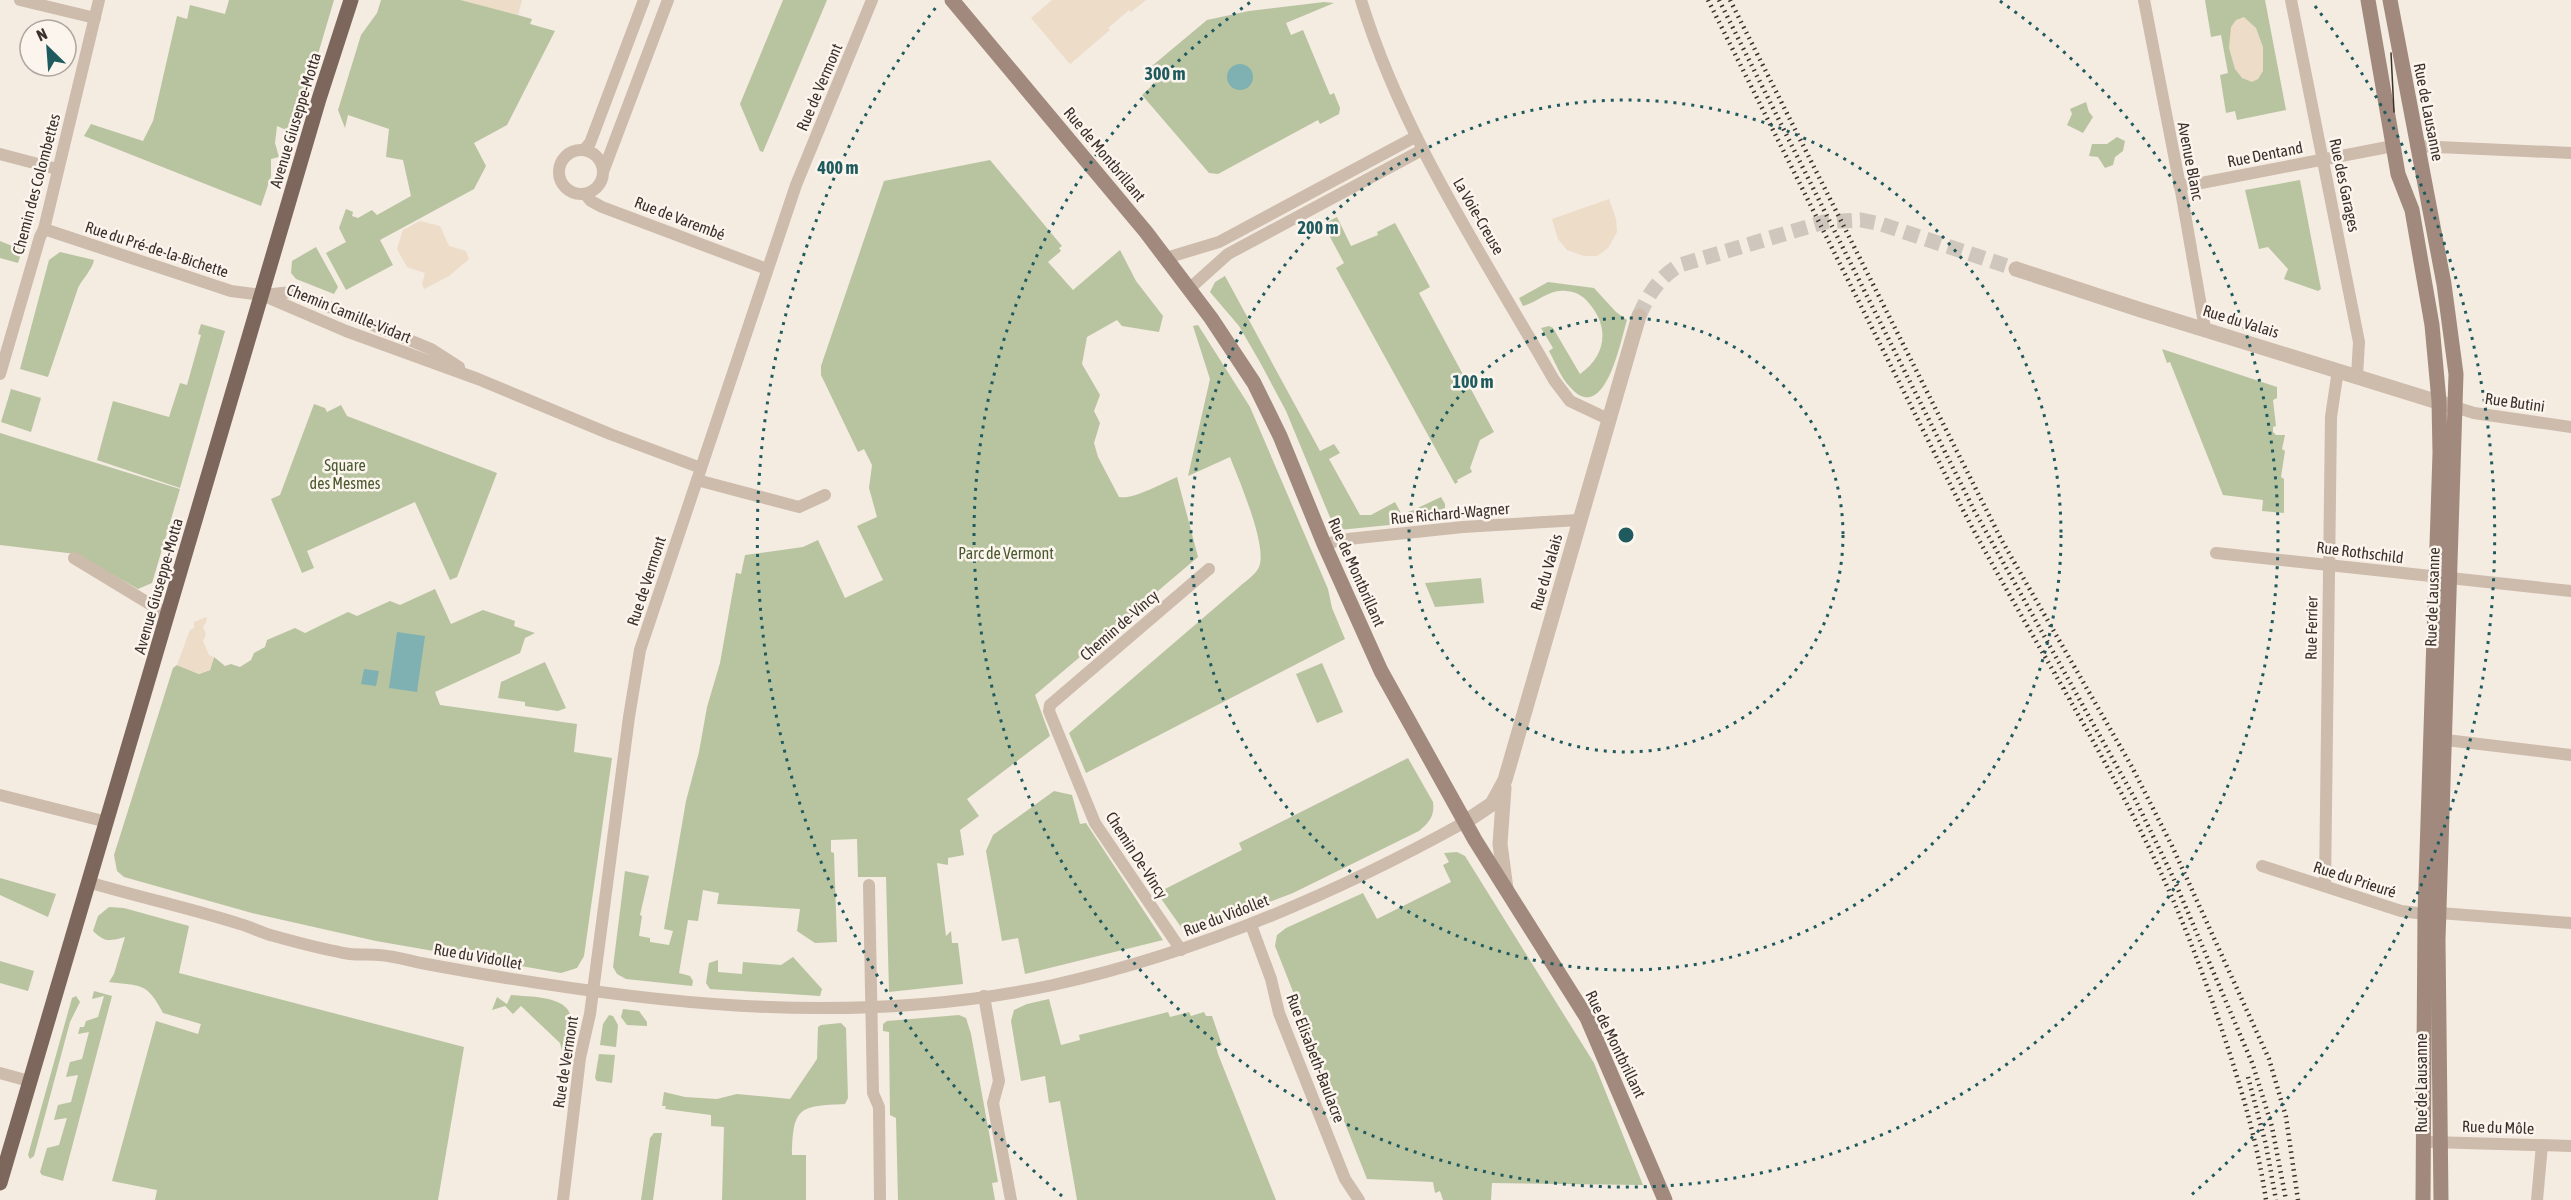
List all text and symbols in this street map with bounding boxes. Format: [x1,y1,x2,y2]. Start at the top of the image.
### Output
north arrow [18,18,78,78]
text: N [34,24,50,45]
street label: Rue de Vermont [793,40,846,133]
street label: Avenue Giuseppe-Motta [266,50,325,190]
street label: Rue de Lausanne [2411,61,2447,163]
text: 300 m [1145,63,1185,84]
street label: Rue de Montbrillant [1060,103,1150,205]
street label: Chemin des Colombettes [9,111,64,256]
street label: Avenue Blanc [2175,120,2207,202]
street label: Rue des Garages [2325,137,2364,234]
street label: Rue Dentand [2226,138,2304,170]
text: 400 m [817,157,858,178]
street label: La Voie-Creuse [1450,174,1508,258]
street label: Rue de Varembé [632,193,728,243]
street label: Rue du Pré-de-la-Bichette [83,217,231,281]
text: 200 m [1298,217,1338,238]
street label: Chemin Camille-Vidart [284,280,414,346]
street label: Rue du Valais [2201,301,2281,341]
text: 100 m [1453,371,1493,392]
street label: Rue Butini [2484,389,2546,415]
park label: Square des Mesmes [310,456,381,492]
street label: Rue Richard-Wagner [1390,499,1511,528]
street label: Rue de Montbrillant [1325,515,1389,630]
street label: Avenue Giuseppe-Motta [130,516,187,656]
centre of rings [1616,525,1636,545]
street label: Rue du Valais [1527,531,1566,612]
street label: Rue de Vermont [623,534,669,628]
street label: Rue Rothschild [2315,538,2405,566]
park label: Parc de Vermont [958,544,1054,562]
street label: Rue de Lausanne [2421,547,2443,647]
street label: Chemin de-Vincy [1076,586,1163,665]
street label: Rue Ferrier [2301,596,2321,660]
street label: Chemin De-Vincy [1102,808,1172,902]
street label: Rue du Prieuré [2311,857,2399,901]
street label: Rue du Vidollet [1181,890,1271,939]
street label: Rue du Vidollet [432,939,524,973]
street label: Rue de Montbrillant [1582,987,1650,1101]
street label: Rue Elisabeth-Baulacre [1283,991,1349,1125]
street label: Rue de Vermont [549,1014,581,1109]
street label: Rue de Lausanne [2412,1033,2430,1133]
street label: Rue du Môle [2462,1117,2534,1137]

